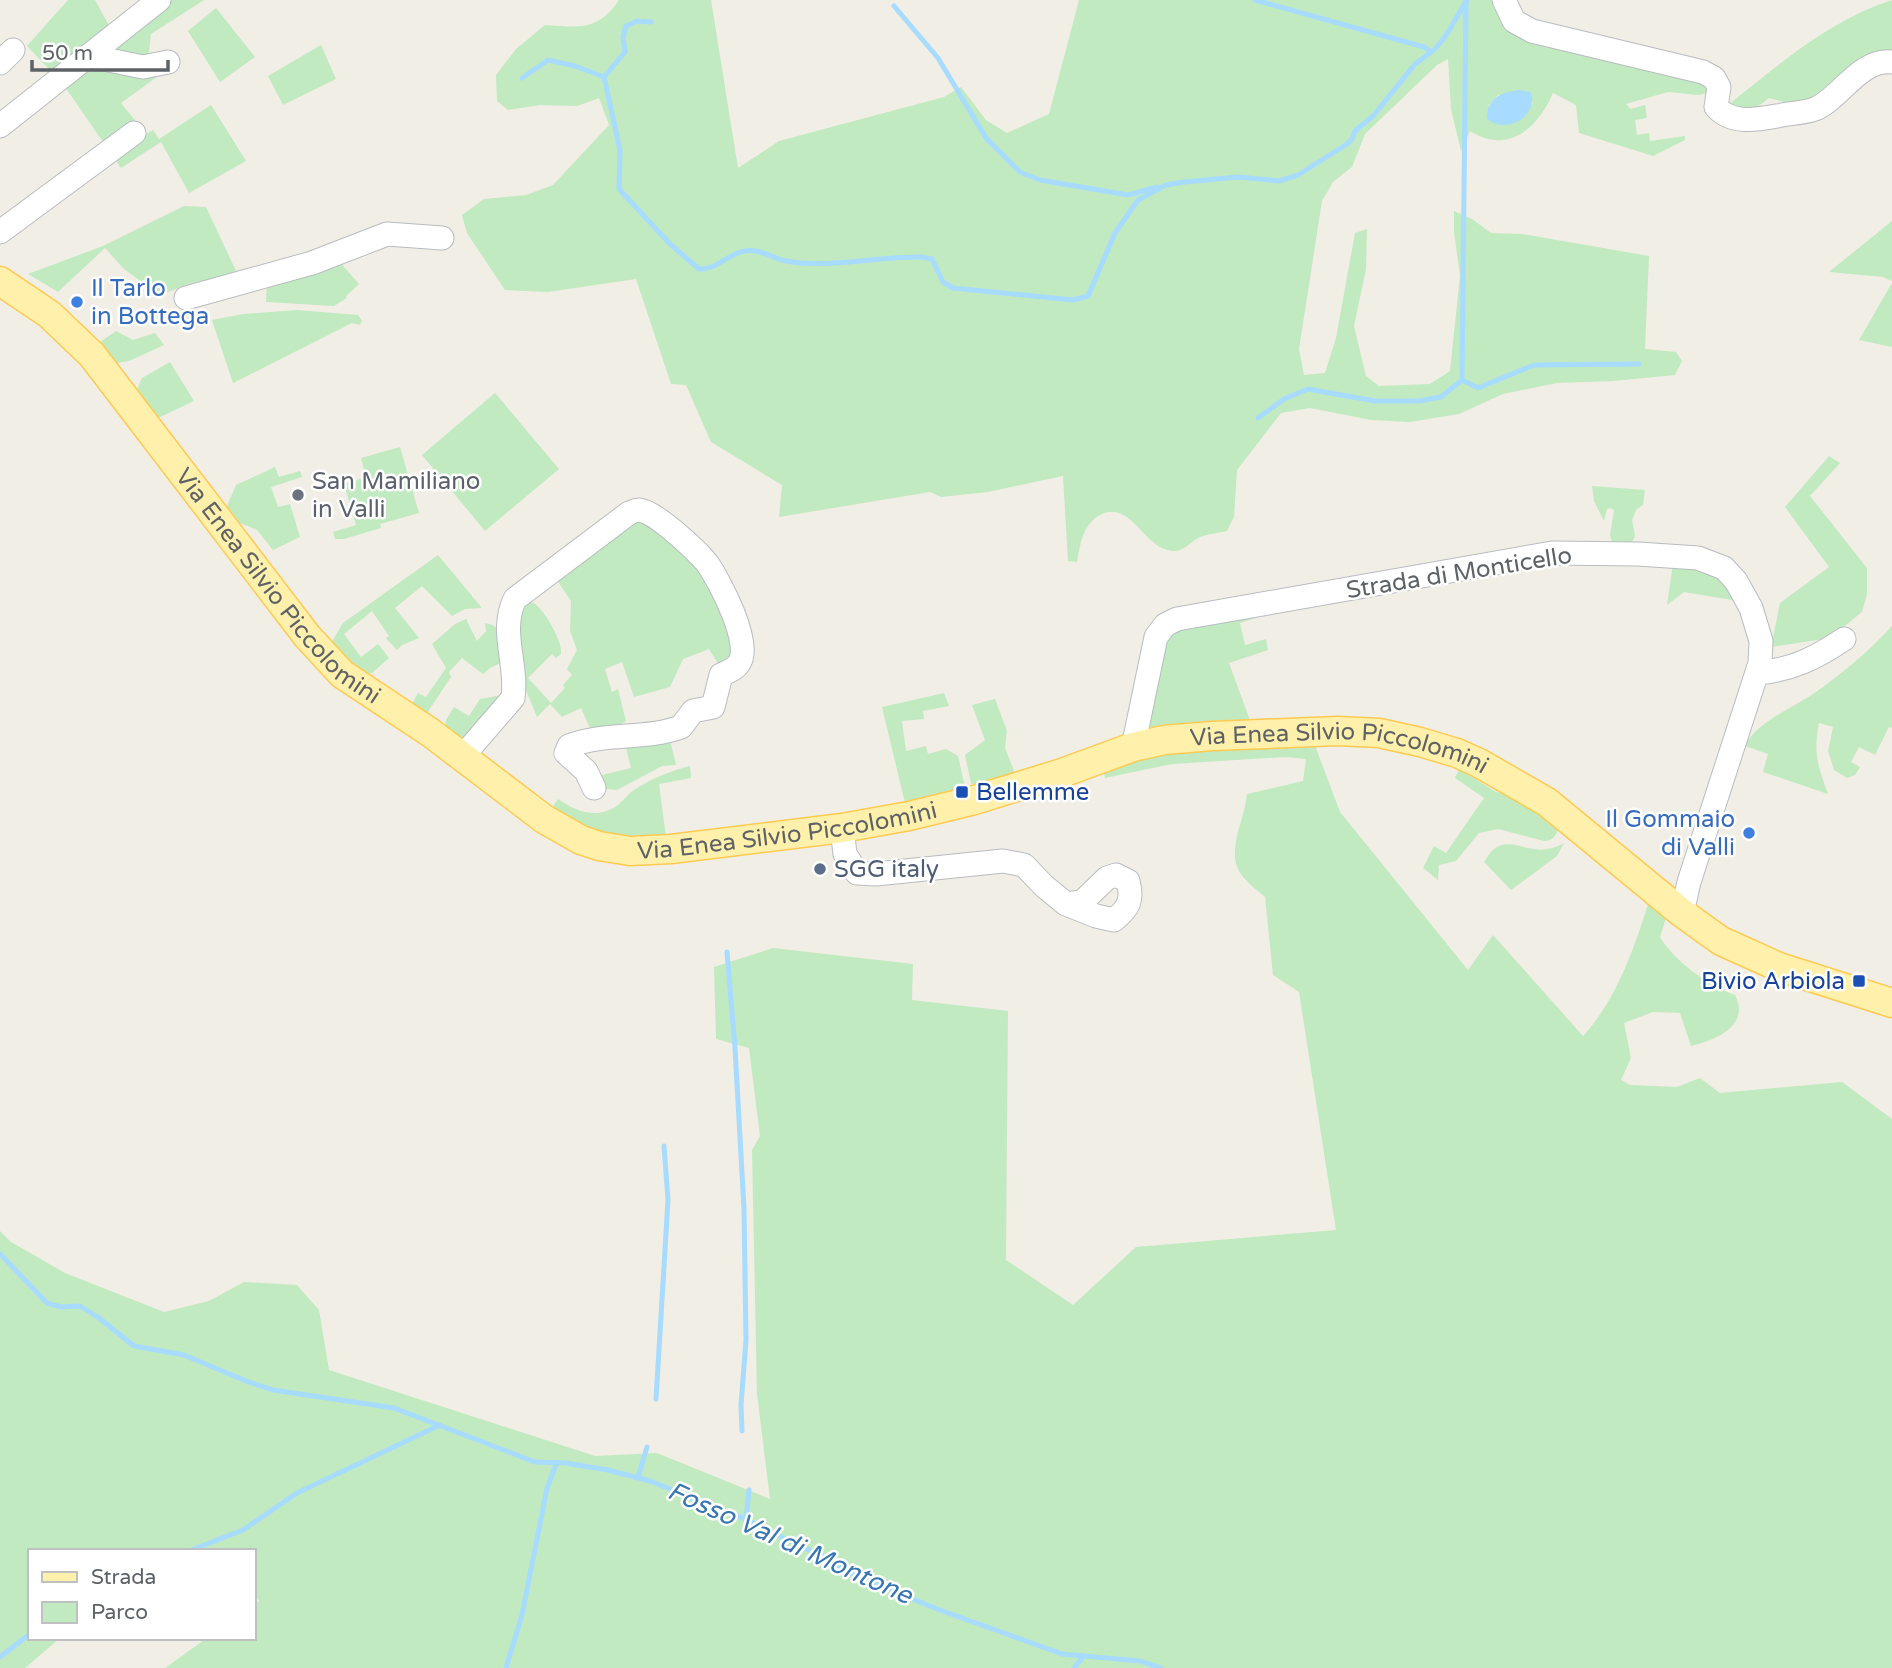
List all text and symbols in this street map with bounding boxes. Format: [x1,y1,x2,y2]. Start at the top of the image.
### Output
scale bar [32,28,168,72]
text: 50 m [42,41,93,66]
place label: Il Tarlo in Bottega [91,274,209,331]
marker: Il Tarlo in Bottega [69,294,85,310]
street label: Via Enea Silvio Piccolomini [169,462,386,710]
place label: San Mamiliano in Valli [312,467,480,524]
marker: San Mamiliano in Valli [290,487,306,503]
street label: Strada di Monticello [1344,541,1574,605]
street label: Via Enea Silvio Piccolomini [1189,716,1494,780]
place label: Bellemme [976,778,1089,807]
marker: Bellemme [954,784,970,800]
street label: Via Enea Silvio Piccolomini [636,795,940,865]
place label: Il Gommaio di Valli [1605,805,1735,862]
marker: Il Gommaio di Valli [1741,825,1757,841]
place label: SGG italy [834,855,939,884]
marker: SGG italy [812,861,828,877]
place label: Bivio Arbiola [1701,967,1845,996]
marker: Bivio Arbiola [1851,973,1867,989]
water label: Fosso Val di Montone [663,1475,918,1611]
legend [28,1549,256,1640]
text: Strada [91,1565,156,1590]
text: Parco [91,1600,148,1625]

